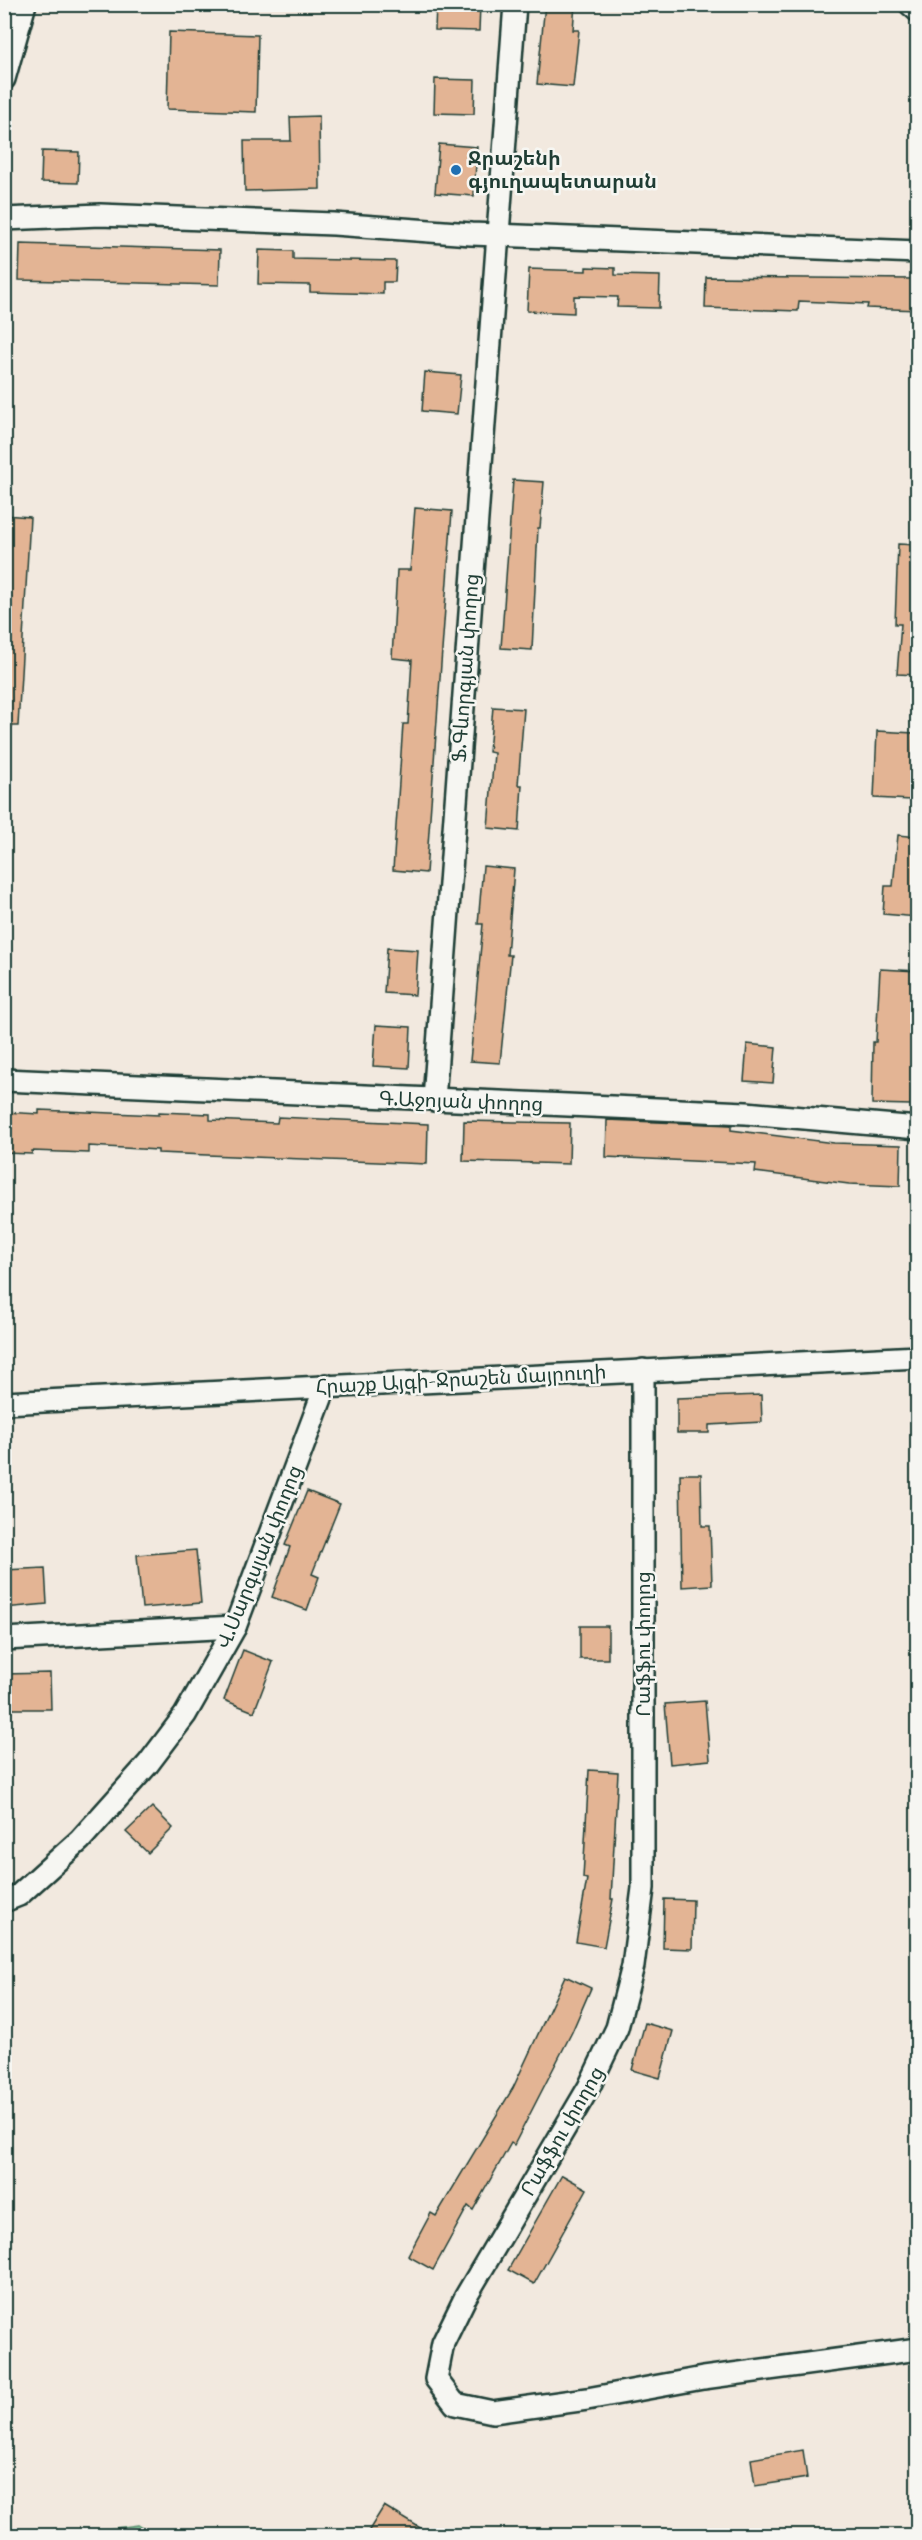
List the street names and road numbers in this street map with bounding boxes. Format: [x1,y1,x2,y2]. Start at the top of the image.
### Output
street label: Ֆ.Գևորգյան փողոց [446,573,489,764]
street label: Գ.Աջոյան փողոց [378,1086,544,1121]
street label: Հրաշք Այգի-Ջրաշեն մայրուղի [315,1359,607,1404]
street label: Վ.Սարգսյան փողոց [211,1462,311,1654]
street label: Րաֆֆու փողոց [631,1571,660,1717]
street label: Րաֆֆու փողոց [515,2062,613,2203]

